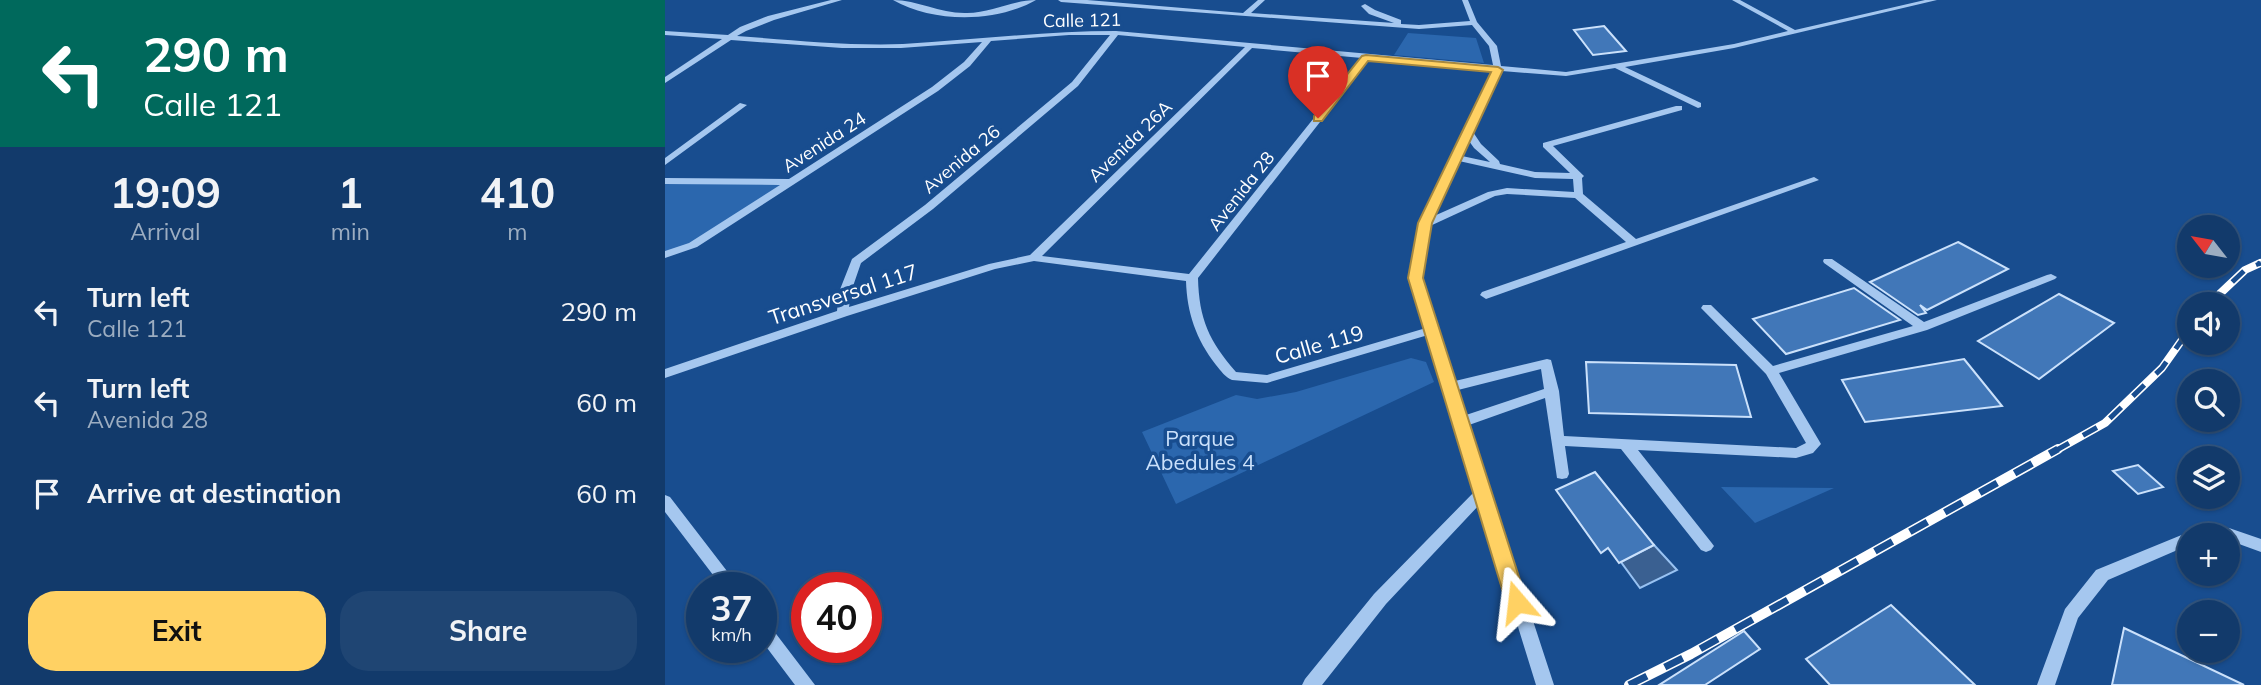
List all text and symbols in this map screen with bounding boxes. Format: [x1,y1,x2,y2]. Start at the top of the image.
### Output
street label: Calle 121 [1043,8,1121,32]
text: 290 m [143,23,289,84]
icon: left [28,28,119,119]
pin [1288,46,1348,118]
icon: arrive [1299,57,1337,95]
text: Calle 121 [143,84,282,124]
street label: Avenida 26A [1083,95,1177,187]
street label: Avenida 24 [778,106,870,177]
street label: Avenida 26 [917,120,1005,198]
street label: Avenida 28 [1203,147,1279,235]
text: 19:09 [110,166,221,219]
text: 1 [338,166,363,219]
text: 410 [480,166,555,219]
north arrow [2177,215,2240,278]
map controls [2177,215,2240,663]
text: Arrival [130,217,201,246]
text: min [331,217,370,246]
text: m [507,217,528,246]
street label: Transversal 117 [765,258,921,330]
text: Turn left [87,281,189,314]
button: sound [2177,292,2240,355]
icon: left [28,293,66,331]
text: 290 m [561,295,637,328]
text: Calle 121 [87,314,187,343]
street label: Calle 119 [1272,319,1366,369]
button: search [2177,369,2240,432]
text: Turn left [87,372,189,405]
icon: left [28,384,66,422]
text: 60 m [576,386,637,419]
text: Avenida 28 [87,405,208,434]
park label: Parque Abedules 4 [1145,425,1255,475]
button: layers [2177,446,2240,509]
icon: arrive [28,475,66,513]
text: Arrive at destination [87,477,342,510]
text: 60 m [576,477,637,510]
button: + [2177,523,2240,586]
position arrow [1480,565,1554,639]
speed limit sign: 40 [791,572,882,663]
text: 37 [710,586,753,630]
button: Exit [28,591,326,671]
button: Share [340,591,637,671]
button: − [2177,600,2240,663]
text: km/h [711,623,752,646]

